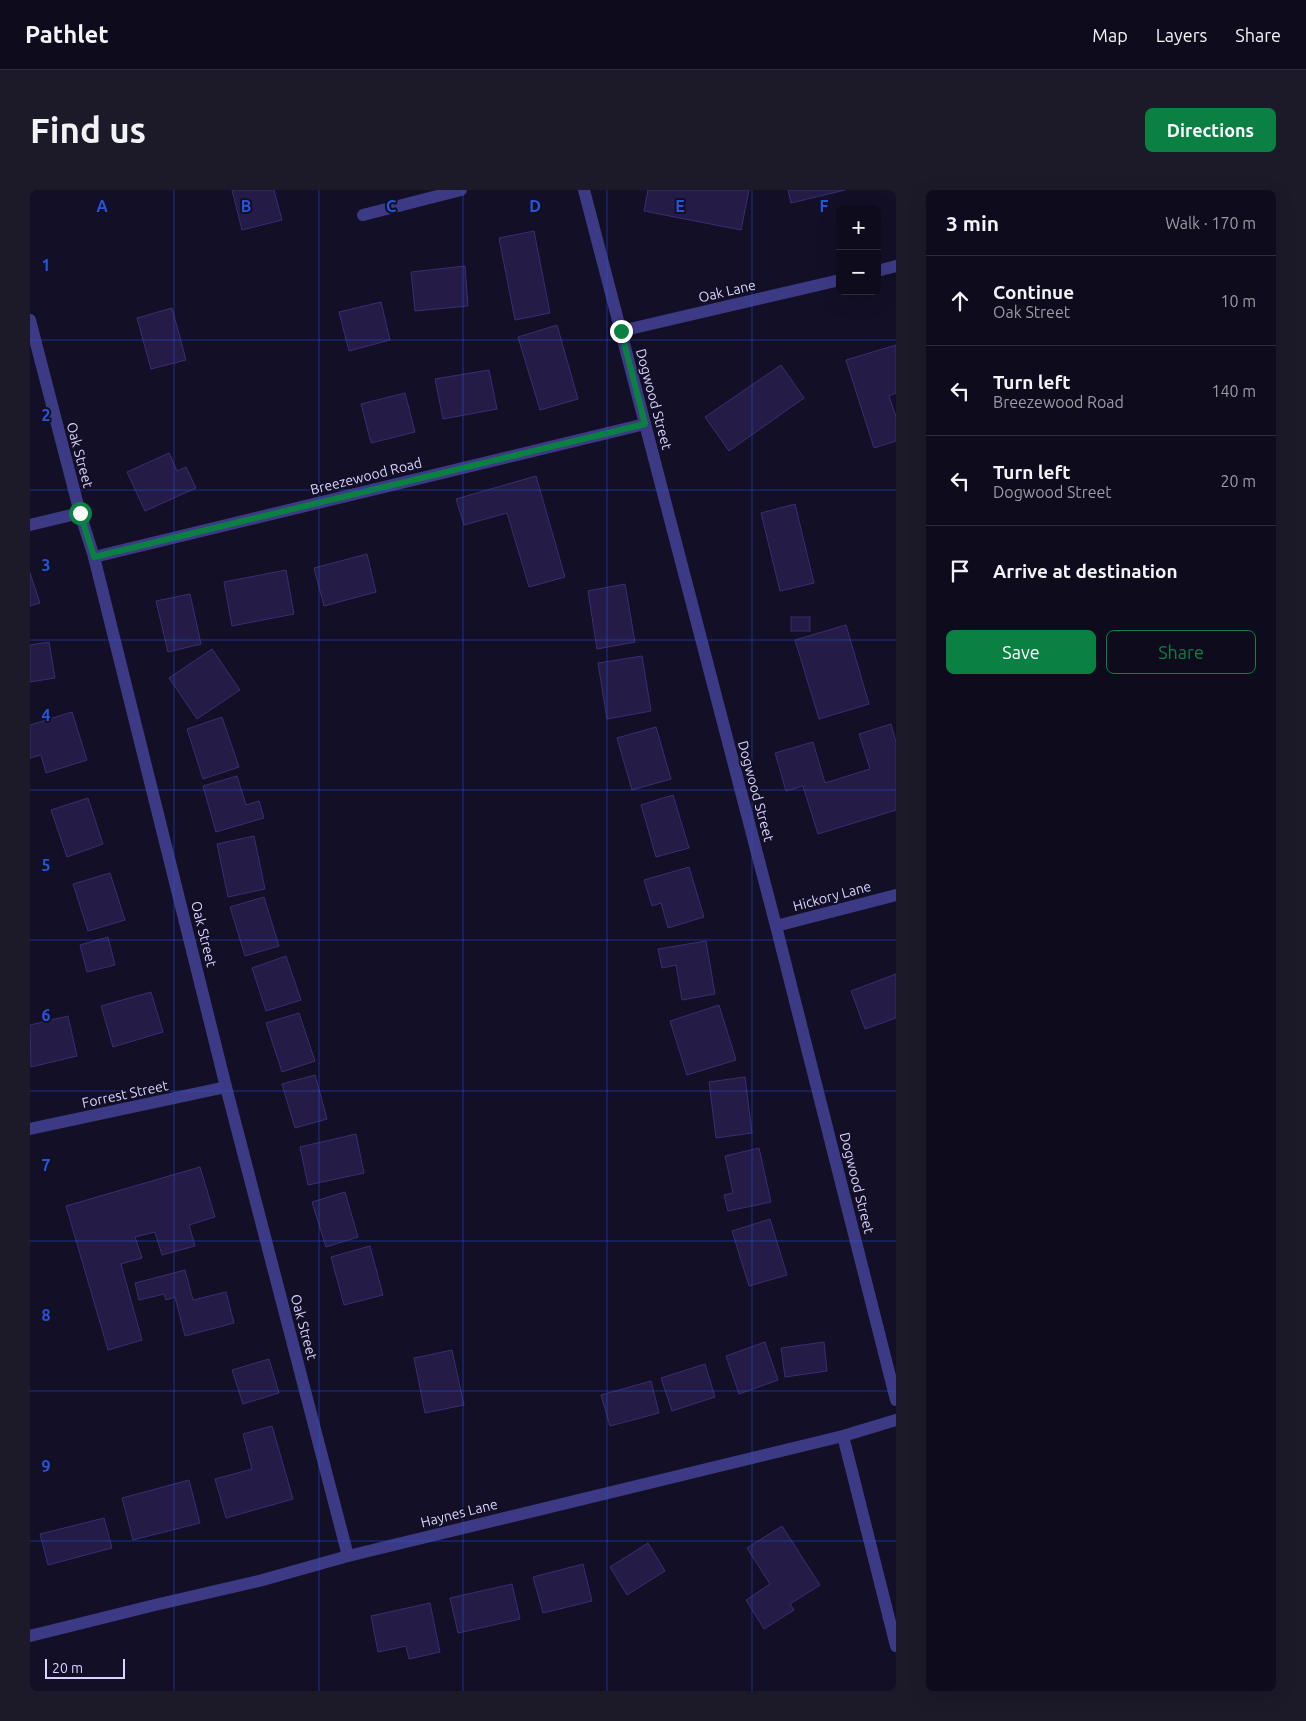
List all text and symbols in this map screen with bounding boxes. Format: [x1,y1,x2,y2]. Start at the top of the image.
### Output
text: Pathlet [25,21,109,48]
text: Map [1092,25,1128,45]
text: Layers [1156,25,1207,45]
text: Share [1235,25,1281,45]
button: Directions [1145,108,1276,152]
text: Find us [30,110,146,150]
text: A [96,197,108,215]
text: B [241,197,251,215]
text: C [386,197,396,215]
text: D [529,197,541,215]
text: E [675,197,685,215]
text: F [820,197,829,215]
map controls [836,205,881,295]
button: + [836,205,881,250]
text: 3 min [946,211,999,235]
text: Walk · 170 m [1165,214,1256,232]
button: − [836,250,881,295]
text: 1 [41,256,51,274]
street label: Oak Lane [697,277,757,305]
text: Continue [993,281,1074,303]
icon: ahead [946,287,974,315]
text: 10 m [1220,292,1256,310]
text: Oak Street [993,303,1070,321]
route end [610,320,633,343]
street label: Dogwood Street [633,347,675,452]
text: Turn left [993,371,1071,393]
icon: left [946,377,974,405]
text: 140 m [1211,382,1256,400]
text: Breezewood Road [993,393,1124,411]
text: 2 [41,406,51,424]
street label: Oak Street [64,420,97,490]
street label: Breezewood Road [308,454,424,498]
text: Turn left [993,461,1071,483]
icon: left [946,467,974,495]
text: 20 m [1220,472,1256,490]
text: Dogwood Street [993,483,1112,501]
route start [69,502,92,525]
text: 3 [41,556,51,574]
icon: arrive [946,557,974,585]
text: Arrive at destination [993,560,1178,582]
button: Save [946,630,1096,674]
button: Share [1106,630,1256,674]
text: 4 [41,706,51,724]
street label: Dogwood Street [735,739,777,844]
text: 5 [41,856,51,874]
street label: Hickory Lane [791,878,873,914]
street label: Oak Street [188,899,220,969]
text: 6 [41,1006,51,1024]
street label: Forrest Street [80,1077,170,1111]
street label: Dogwood Street [837,1131,877,1236]
text: 7 [41,1156,51,1174]
street label: Oak Street [288,1292,321,1362]
text: 8 [41,1306,51,1324]
text: 9 [41,1457,51,1475]
street label: Haynes Lane [419,1496,499,1530]
scale bar [45,1656,125,1679]
text: 20 m [52,1660,83,1676]

